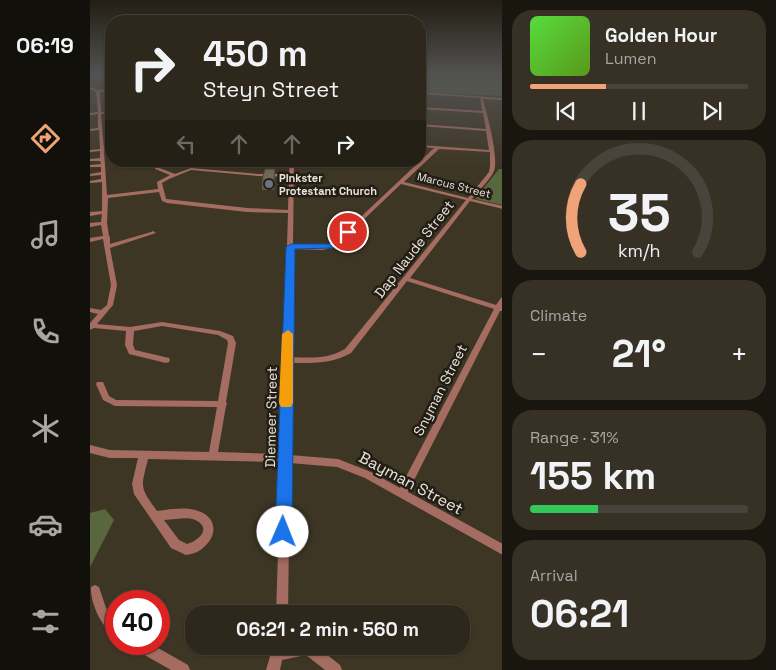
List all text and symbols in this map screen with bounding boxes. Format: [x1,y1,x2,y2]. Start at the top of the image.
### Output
text: Golden Hour [605,23,717,48]
text: 06:19 [16,31,74,59]
text: 450 m [203,32,308,76]
icon: right [120,35,185,100]
text: Lumen [605,48,657,69]
text: Steyn Street [203,75,339,103]
icon: previous [552,97,580,125]
icon: pause [625,97,653,125]
icon: next [698,97,726,125]
icon: directions [28,121,63,156]
icon: left [172,130,200,158]
icon: ahead [225,130,253,158]
icon: ahead [278,130,306,158]
icon: right [331,130,359,158]
street label: Marcus Street [416,169,492,201]
place label: Pinkster Protestant Church [279,171,377,198]
marker: Pinkster Protestant Church [263,178,275,190]
text: 35 [608,180,670,246]
street label: Dap Naude Street [370,196,458,302]
pin [327,211,369,253]
icon: music [28,217,63,252]
icon: arrive [334,218,362,246]
text: km/h [618,239,660,262]
text: Climate [530,305,587,326]
icon: phone [28,314,63,349]
text: 21° [612,330,666,378]
text: − [530,336,547,372]
text: + [731,336,748,372]
street label: Snyman Street [409,341,471,439]
street label: Diemeer Street [261,366,281,468]
icon: climate [28,411,63,446]
text: Range · 31% [530,427,619,448]
street label: Bayman Street [355,447,467,519]
text: 155 km [530,452,656,500]
position arrow [256,505,308,557]
icon: car [28,507,63,542]
text: Arrival [530,565,578,586]
speed limit sign: 40 [105,590,170,655]
text: 06:21 [530,590,629,638]
icon: filters [28,604,63,639]
text: 06:21 · 2 min · 560 m [236,617,419,642]

